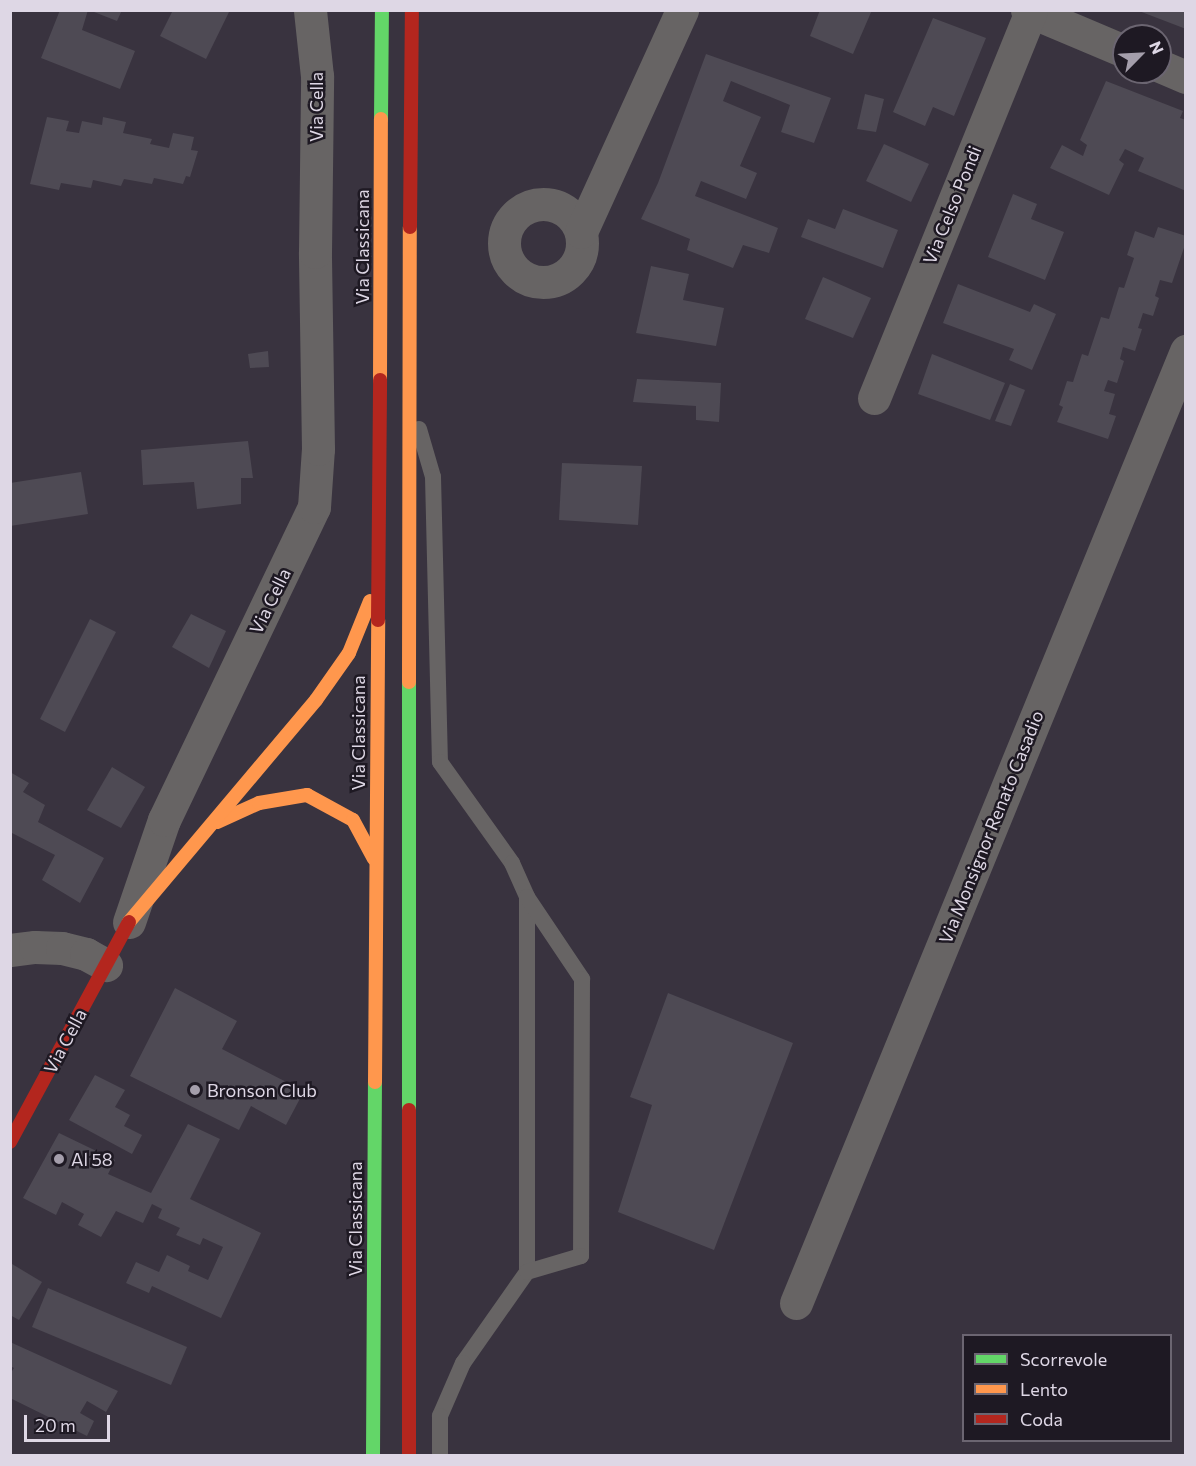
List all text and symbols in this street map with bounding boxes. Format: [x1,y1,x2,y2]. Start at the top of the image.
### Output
north arrow [1112,24,1172,84]
text: N [1146,38,1168,57]
street label: Via Cella [305,72,327,142]
street label: Via Celso Pondi [918,143,986,267]
street label: Via Classicana [351,189,373,305]
street label: Via Cella [245,565,295,637]
street label: Via Classicana [347,675,369,791]
street label: Via Monsignor Renato Casadio [934,707,1048,947]
street label: Via Cella [39,1005,91,1077]
place label: Bronson Club [207,1079,317,1101]
marker: Bronson Club [188,1083,202,1097]
place label: Al 58 [71,1148,113,1170]
marker: Al 58 [52,1152,66,1166]
street label: Via Classicana [344,1161,366,1277]
legend [962,1334,1172,1442]
text: Scorrevole [1020,1348,1107,1370]
text: Lento [1020,1378,1068,1400]
scale bar [27,1403,112,1441]
text: Coda [1020,1408,1063,1430]
text: 20 m [35,1414,76,1436]

